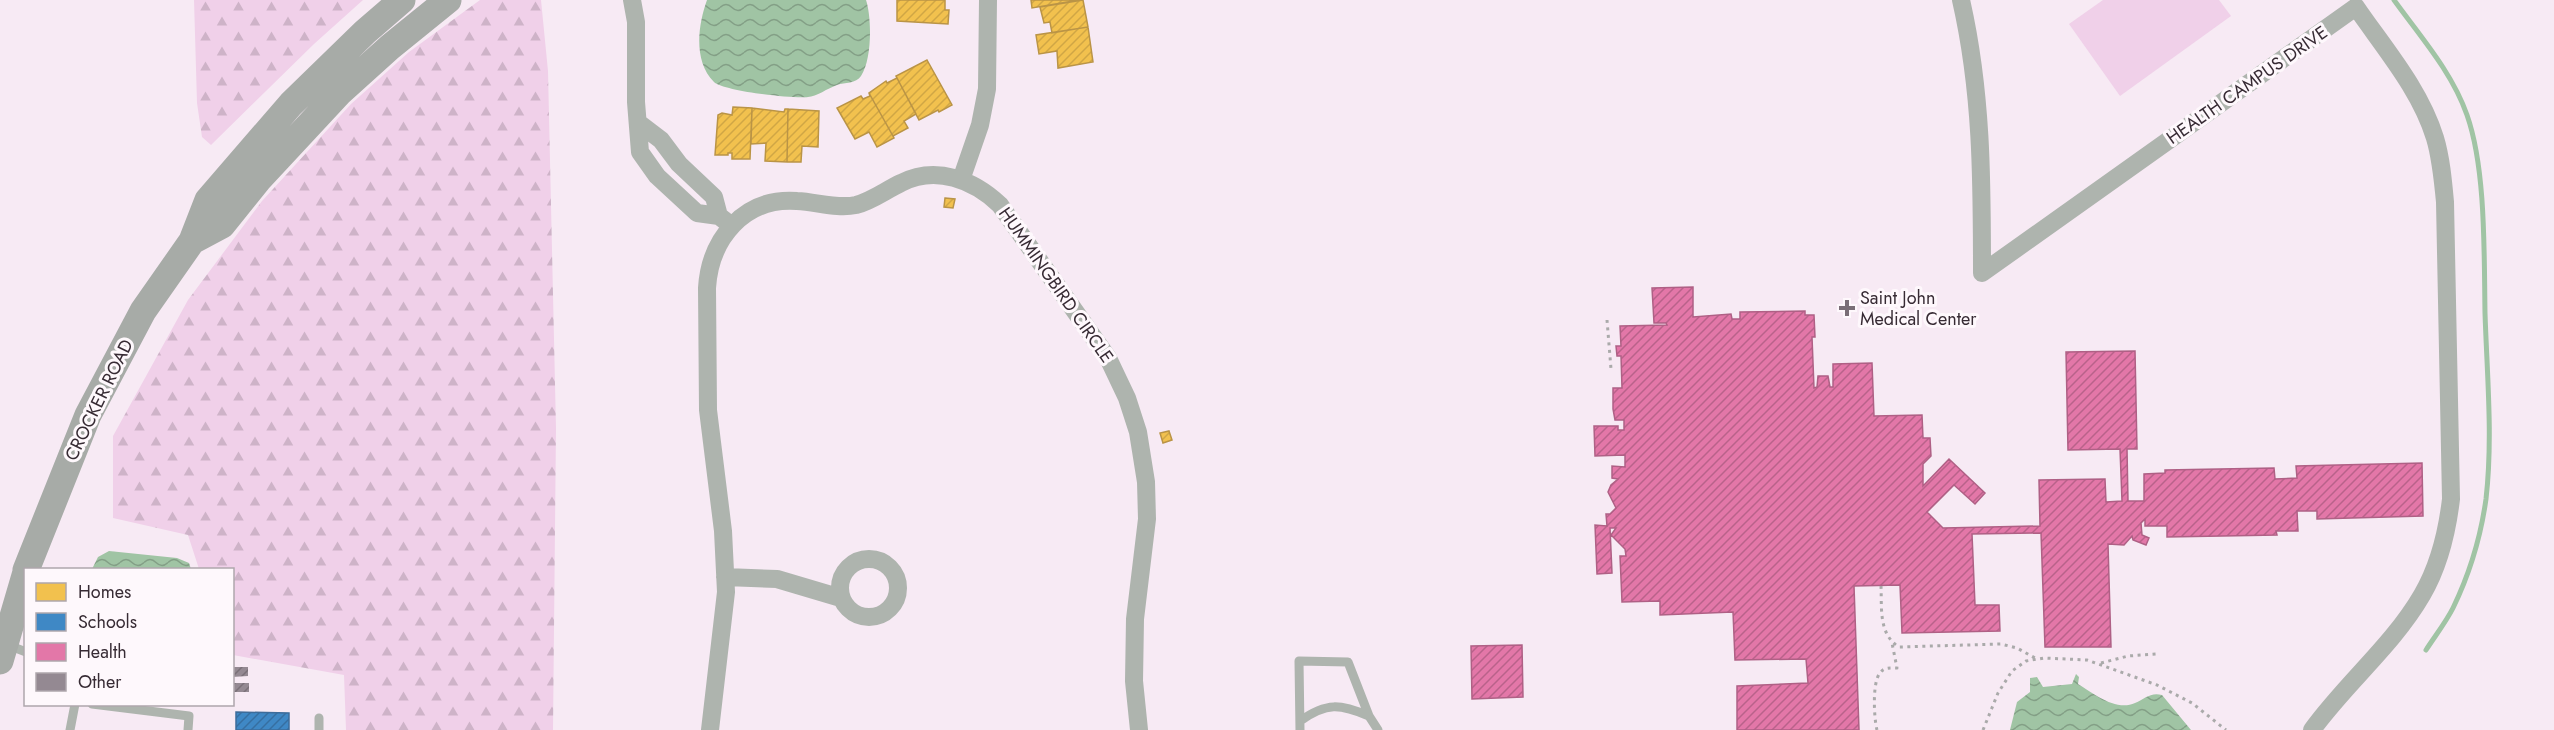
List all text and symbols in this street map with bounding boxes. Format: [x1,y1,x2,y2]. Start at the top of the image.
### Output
street label: HEALTH CAMPUS DRIVE [2161,19,2333,151]
street label: HUMMINGBIRD CIRCLE [992,202,1120,368]
place label: Saint John Medical Center [1860,285,1977,332]
marker: Saint John Medical Center [1838,299,1856,317]
street label: CROCKER ROAD [58,335,140,465]
legend [24,568,234,706]
text: Homes [78,579,131,605]
text: Schools [78,609,137,635]
text: Health [78,639,127,665]
text: Other [78,669,122,695]

